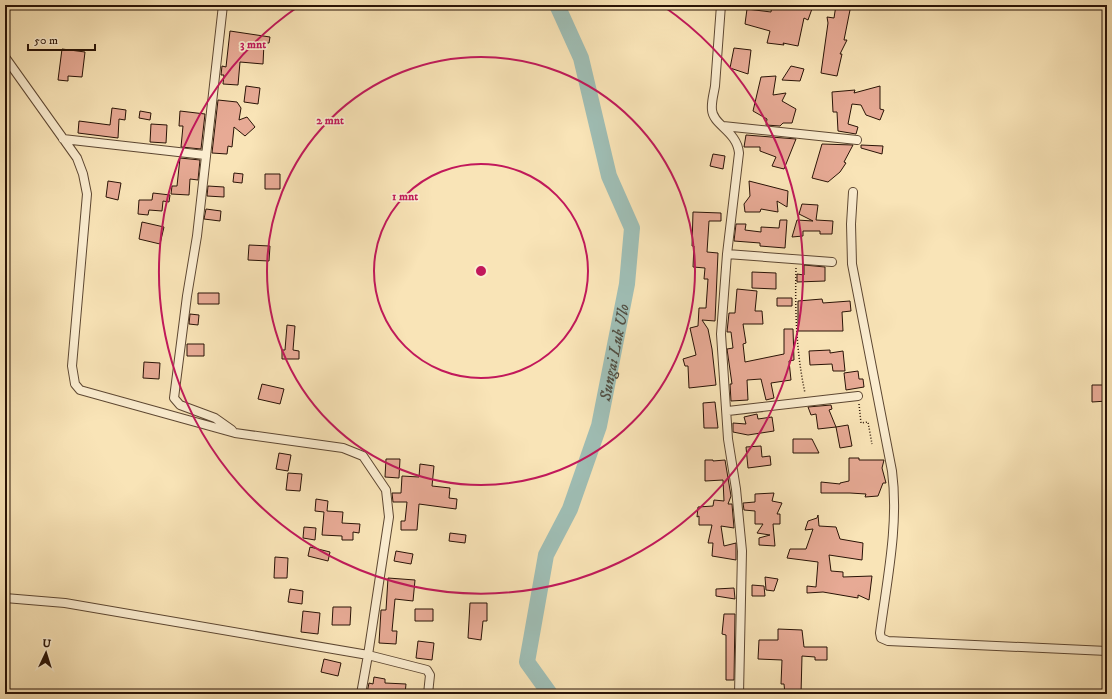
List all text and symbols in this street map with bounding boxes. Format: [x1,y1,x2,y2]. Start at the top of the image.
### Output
scale bar [28,26,95,52]
text: 50 m [34,33,58,48]
text: 3 mnt [240,37,266,52]
text: 2 mnt [316,113,344,128]
text: 1 mnt [392,189,418,204]
centre of rings [474,264,488,278]
water label: Sungai Luk Ulo [595,302,634,404]
north arrow [26,633,66,673]
text: U [42,637,52,651]

